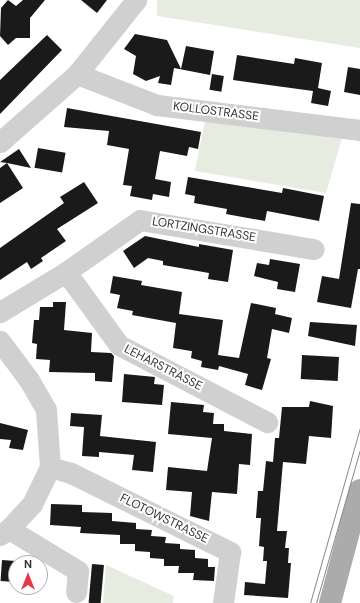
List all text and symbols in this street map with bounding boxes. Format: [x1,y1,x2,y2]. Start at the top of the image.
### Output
street label: KOLLOSTRASSE [172,100,260,124]
street label: LORTZINGSTRASSE [151,215,257,245]
street label: LEHARSTRASSE [122,342,204,394]
street label: FLOTOWSTRASSE [117,491,211,547]
north arrow [8,555,48,595]
text: N [24,557,32,571]

